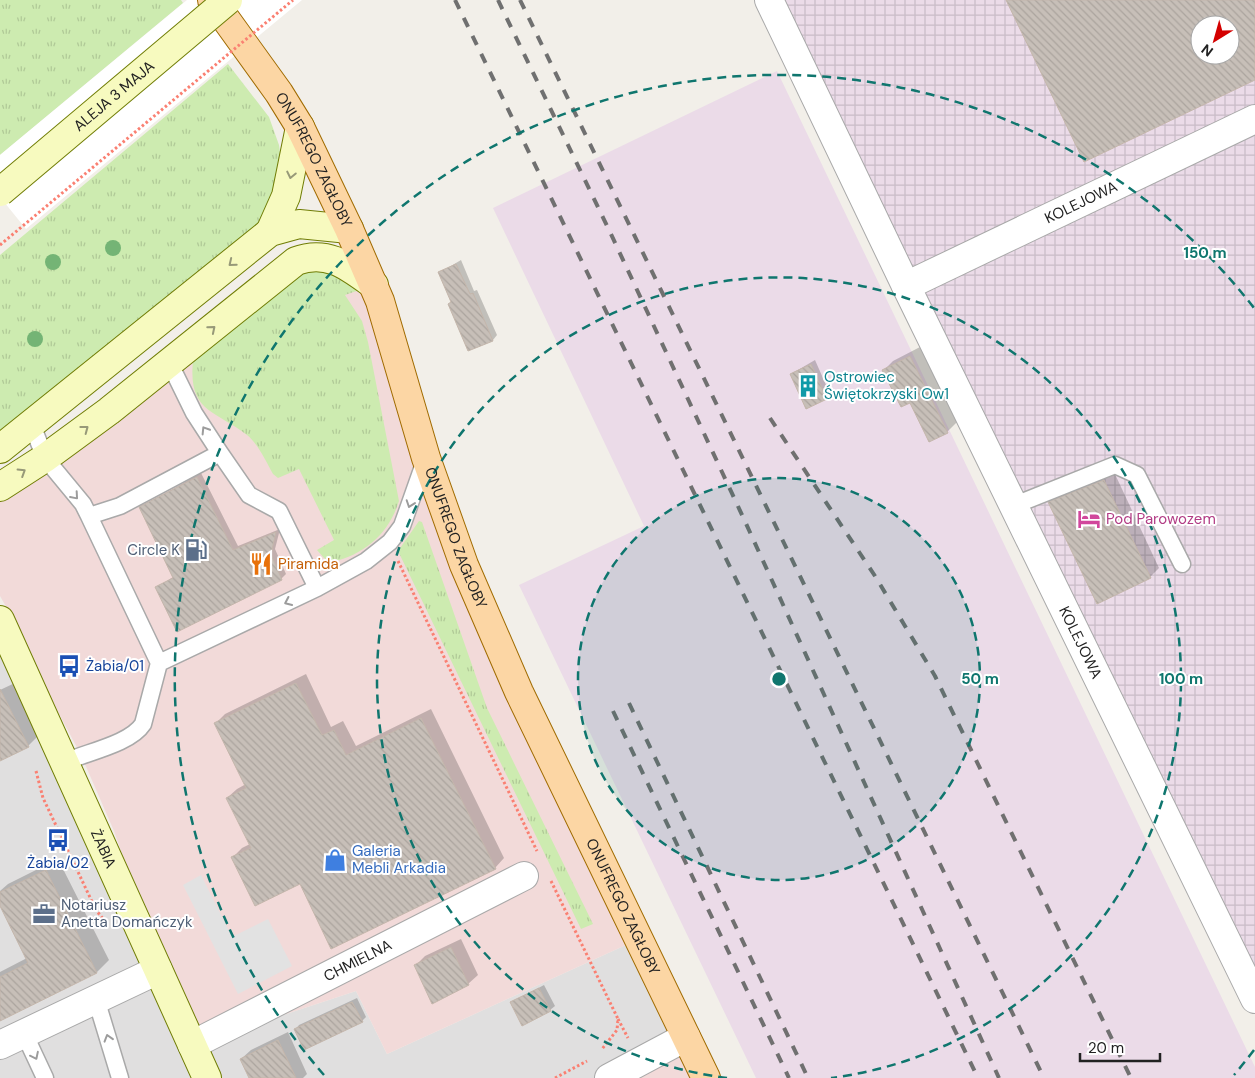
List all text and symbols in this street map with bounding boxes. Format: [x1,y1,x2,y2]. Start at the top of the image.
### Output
north arrow [1190,15,1240,65]
text: N [1198,40,1217,61]
street label: ALEJA 3 MAJA [69,56,159,136]
street label: ONUFREGO ZAGŁOBY [271,88,357,231]
one-way arrow [286,171,297,180]
street label: KOLEJOWA [1041,176,1121,228]
text: 150 m [1184,243,1227,263]
one-way arrow [229,258,238,267]
one-way arrow [206,326,215,334]
place label: Ostrowiec Świętokrzyski Ow1 [824,367,949,404]
building icon: Ostrowiec Świętokrzyski Ow1 [795,373,821,399]
one-way arrow [79,426,89,435]
one-way arrow [202,426,211,435]
street label: ONUFREGO ZAGŁOBY [420,465,492,612]
one-way arrow [17,469,26,478]
one-way arrow [69,490,78,499]
one-way arrow [406,499,416,508]
hotel icon: Pod Parowozem [1076,506,1102,532]
place label: Pod Parowozem [1106,509,1216,529]
fuel station icon: Circle K [183,537,209,563]
place label: Circle K [127,540,180,560]
restaurant icon: Piramida [248,551,274,577]
place label: Piramida [278,554,339,574]
one-way arrow [284,596,293,606]
street label: KOLEJOWA [1054,603,1107,682]
bus stop icon: Żabia/01 [56,653,82,679]
place label: Żabia/01 [86,656,144,676]
text: 50 m [961,669,999,689]
text: 100 m [1159,669,1203,689]
centre of rings [770,670,788,688]
street label: ŻABIA [86,826,121,871]
bus stop icon: Żabia/02 [45,827,71,853]
street label: ONUFREGO ZAGŁOBY [581,835,665,978]
place label: Galeria Mebli Arkadia [352,841,446,878]
shop icon: Galeria Mebli Arkadia [322,847,348,873]
place label: Żabia/02 [27,853,89,873]
place label: Notariusz Anetta Domańczyk [61,895,193,932]
office icon: Notariusz Anetta Domańczyk [31,901,57,927]
street label: CHMIELNA [320,935,395,986]
scale bar [1080,1030,1160,1062]
one-way arrow [104,1035,114,1043]
text: 20 m [1088,1038,1124,1058]
one-way arrow [29,1050,39,1059]

